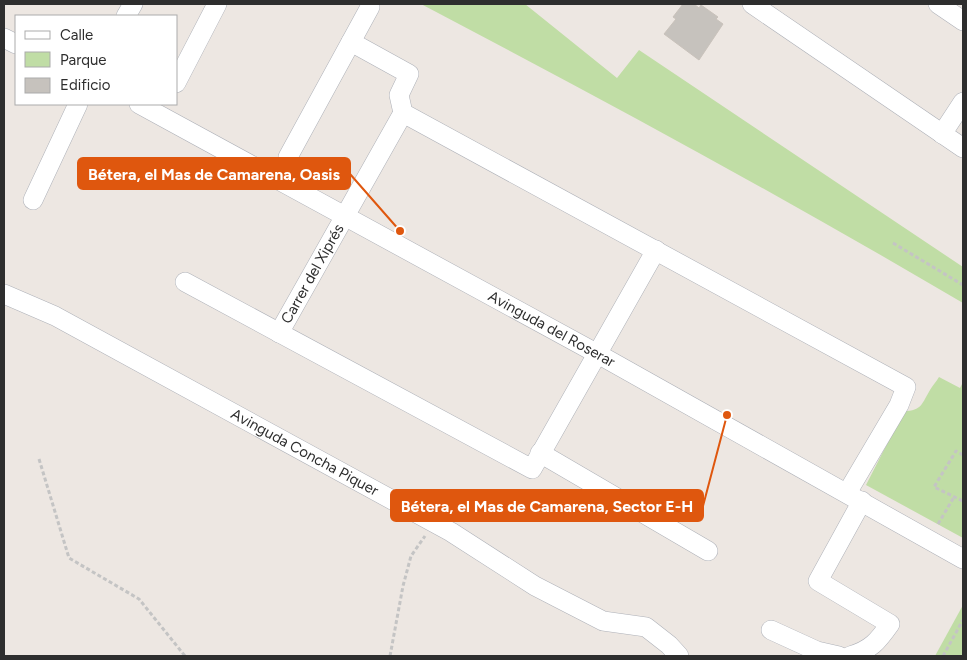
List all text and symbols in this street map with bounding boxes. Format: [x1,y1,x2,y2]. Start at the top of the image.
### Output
legend [15,15,178,105]
text: Calle [60,26,93,44]
text: Parque [60,51,107,69]
text: Edificio [60,76,111,94]
callout: Bétera, el Mas de Camarena, Oasis [78,158,350,189]
text: Bétera, el Mas de Camarena, Oasis [88,165,341,184]
street label: Carrer del Xiprés [277,221,348,327]
street label: Avinguda del Roserar [485,287,618,371]
street label: Avinguda Concha Piquer [228,405,382,500]
callout: Bétera, el Mas de Camarena, Sector E-H [391,490,703,521]
text: Bétera, el Mas de Camarena, Sector E-H [401,497,693,516]

